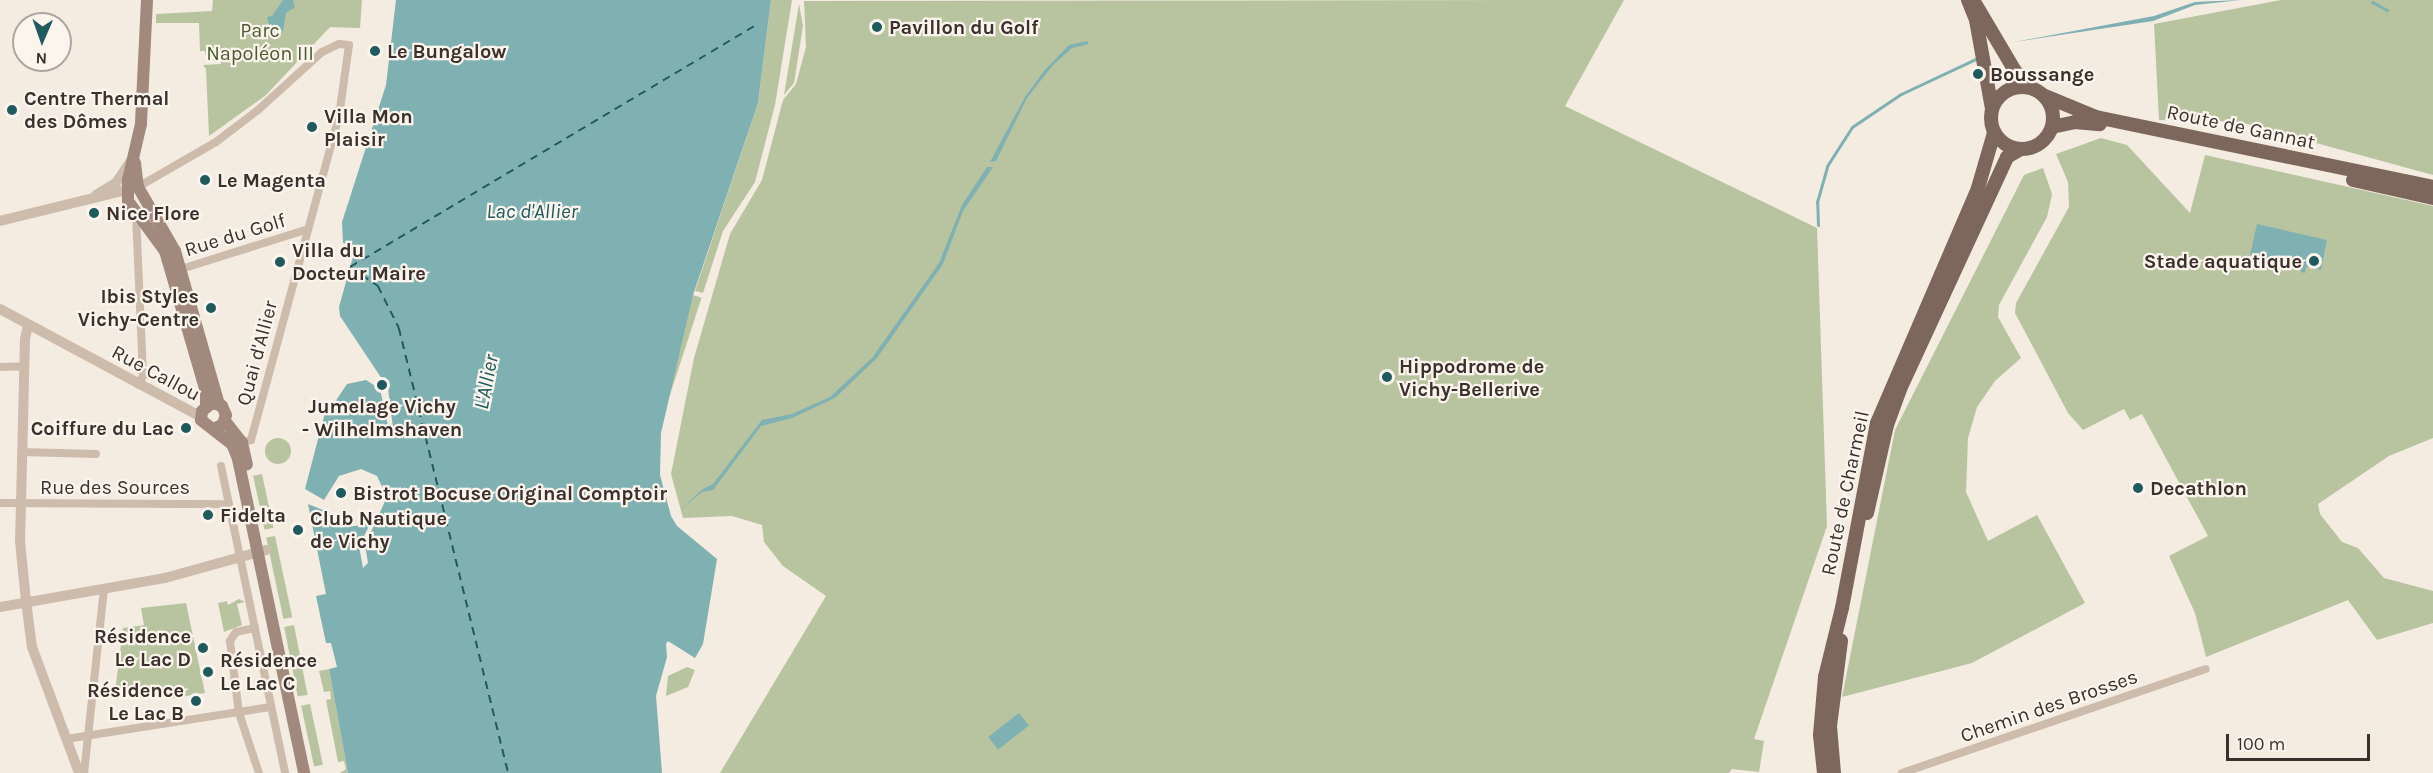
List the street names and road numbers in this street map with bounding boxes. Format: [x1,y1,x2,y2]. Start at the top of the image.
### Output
street label: Route de Gannat [2165,100,2317,154]
street label: Rue du Golf [182,208,288,262]
street label: Quai d'Allier [231,298,283,408]
street label: Rue Callou [108,340,204,406]
street label: Route de Charmeil [1816,408,1874,578]
street label: Rue des Sources [40,475,190,499]
street label: Chemin des Brosses [1957,664,2141,748]

